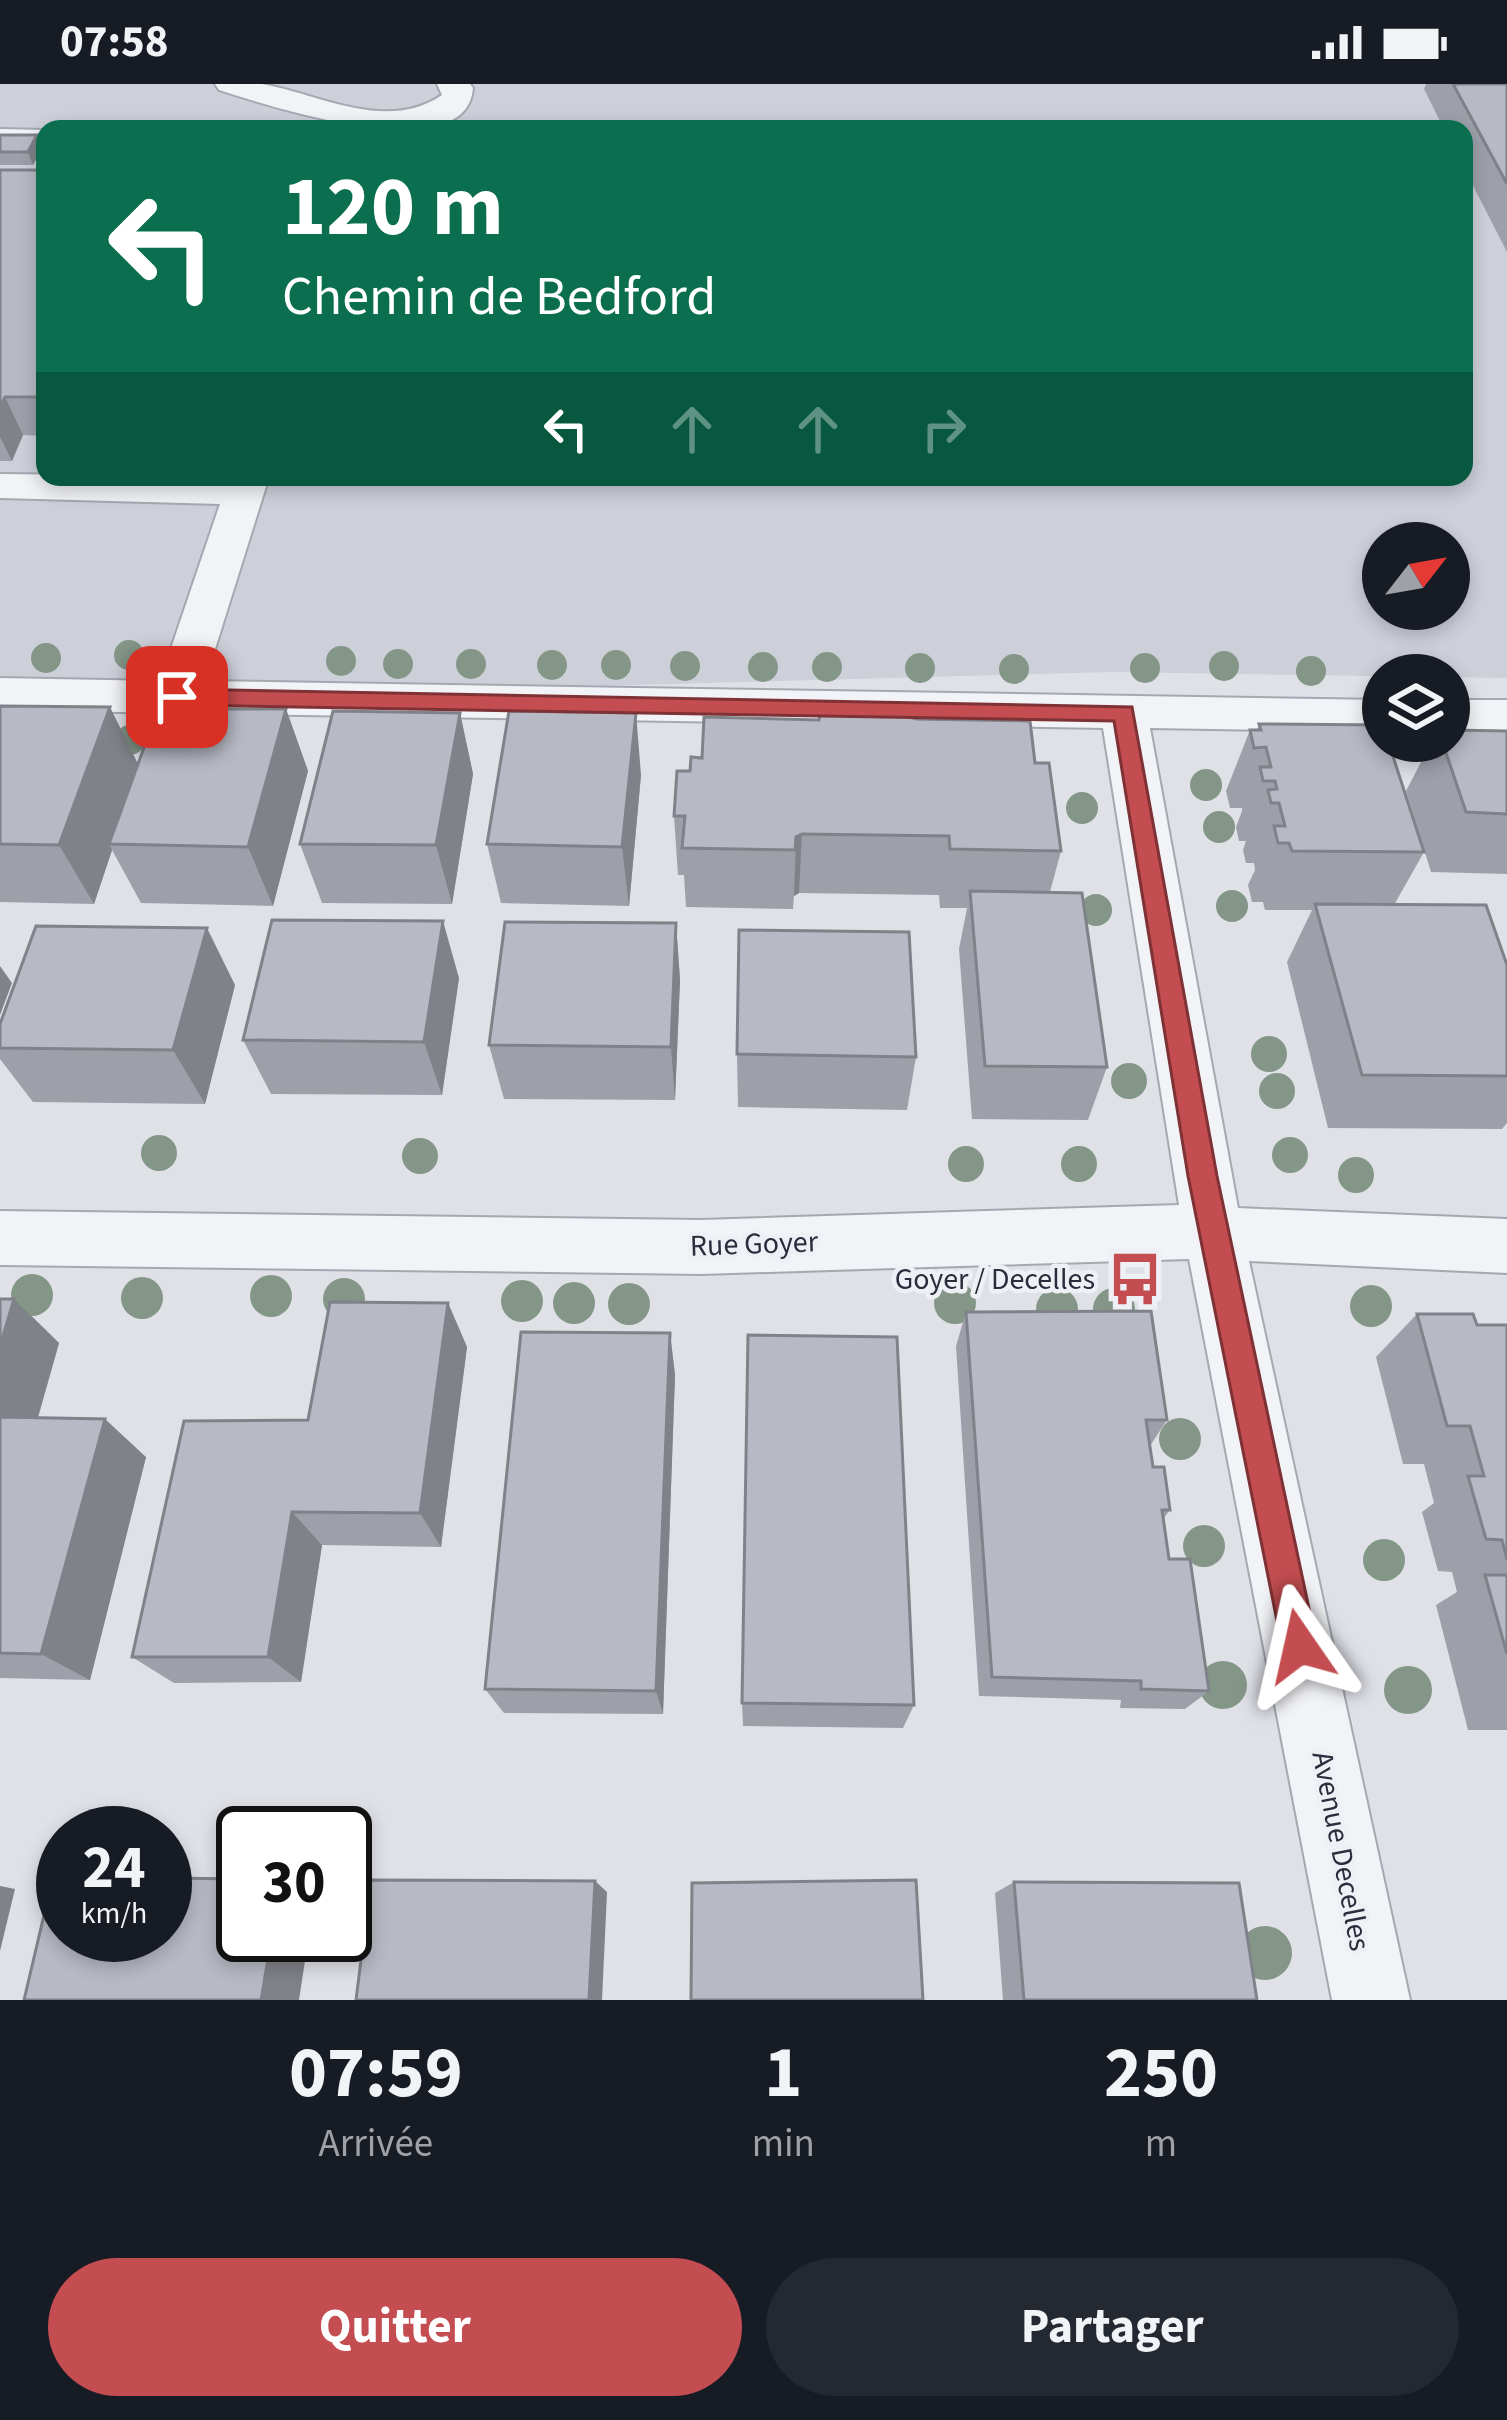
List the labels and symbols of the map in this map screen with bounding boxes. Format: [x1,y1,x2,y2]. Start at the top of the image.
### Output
north arrow [1362,522,1470,630]
pin [126,646,228,748]
street label: Rue Goyer [689,1220,819,1268]
bus stop icon: Goyer / Decelles [1106,1250,1164,1308]
place label: Goyer / Decelles [895,1258,1095,1301]
position arrow [1237,1583,1363,1709]
street label: Avenue Decelles [1301,1748,1381,1954]
speed limit sign: 30 [216,1806,372,1962]

